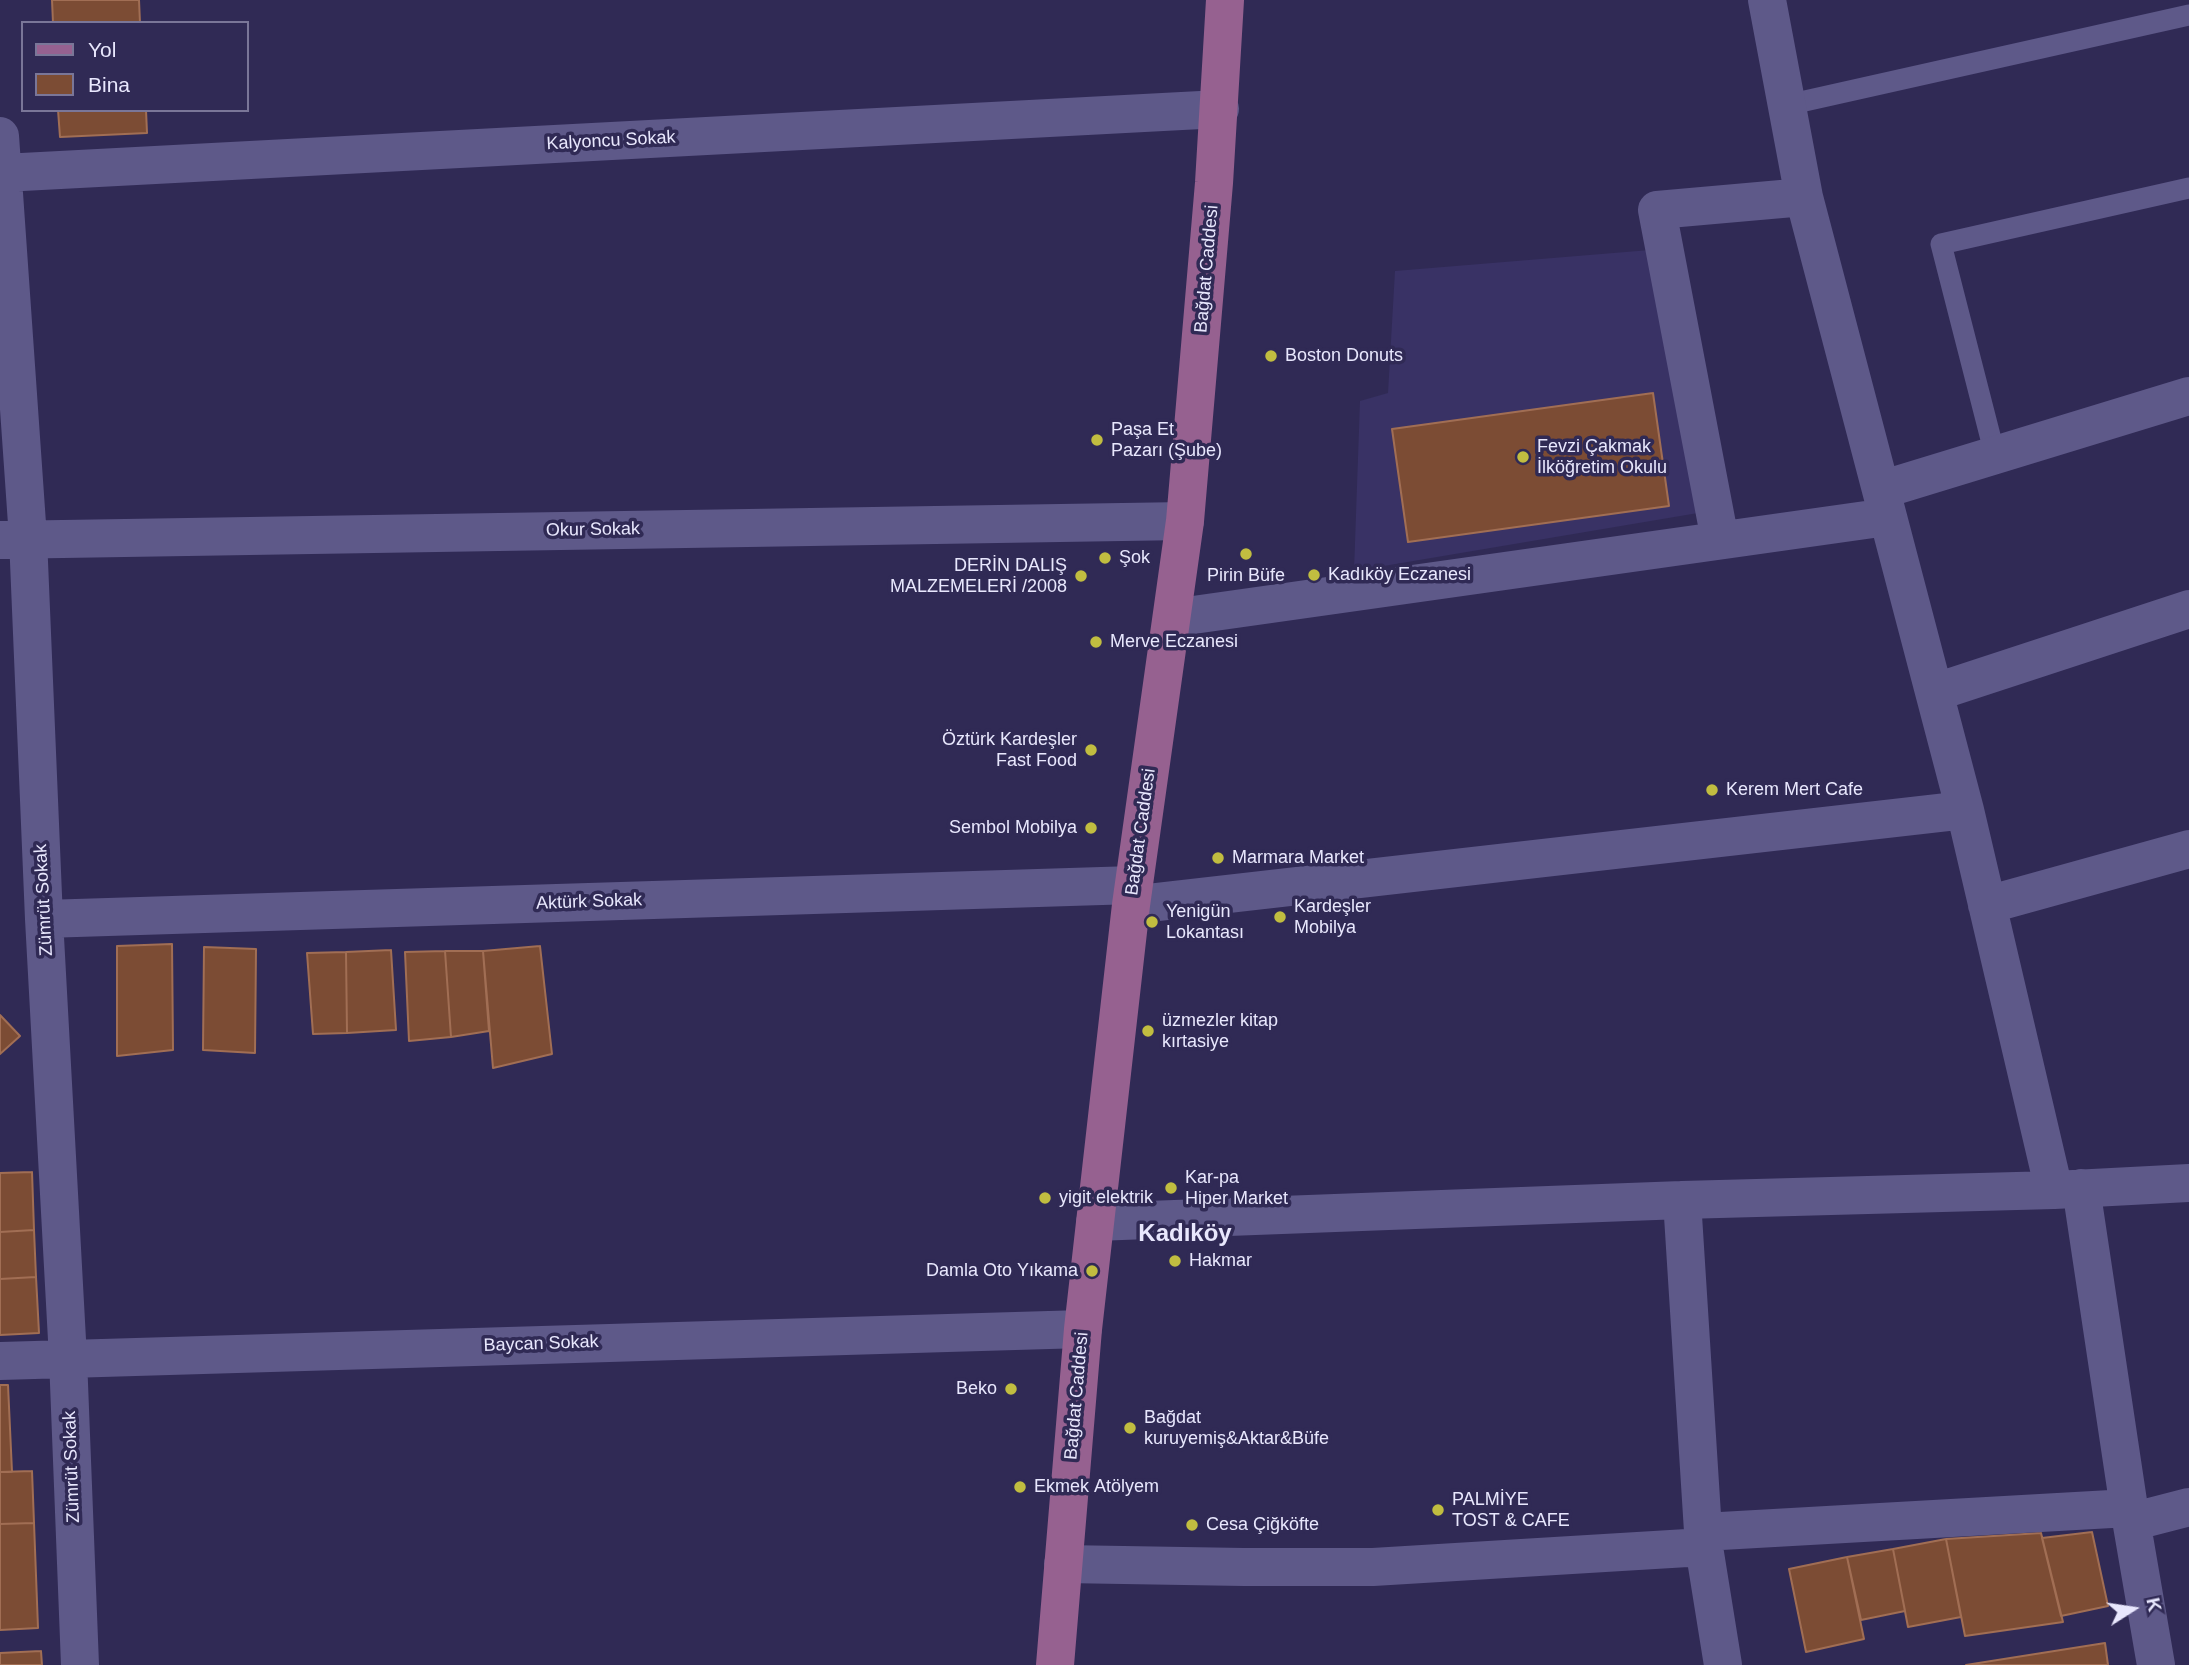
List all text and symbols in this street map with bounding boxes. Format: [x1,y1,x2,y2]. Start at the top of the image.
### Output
legend [21,21,248,112]
text: Yol [88,38,116,61]
text: Bina [88,73,130,96]
street label: Kalyoncu Sokak [546,127,676,155]
street label: Bağdat Caddesi [1191,204,1223,334]
place label: Boston Donuts [1285,345,1403,367]
marker: Boston Donuts [1263,348,1279,364]
place label: Paşa Et Pazarı (Şube) [1111,419,1222,462]
marker: Paşa Et Pazarı (Şube) [1089,432,1105,448]
place label: Fevzi Çakmak İlköğretim Okulu [1537,436,1667,478]
marker: Fevzi Çakmak İlköğretim Okulu [1515,449,1531,465]
street label: Okur Sokak [546,518,640,542]
marker: Pirin Büfe [1238,546,1254,562]
place label: Şok [1119,547,1150,569]
marker: Şok [1097,550,1113,566]
place label: DERİN DALIŞ MALZEMELERİ /2008 [890,555,1067,598]
place label: Kadıköy Eczanesi [1328,564,1471,586]
place label: Pirin Büfe [1207,565,1285,587]
marker: Kadıköy Eczanesi [1306,567,1322,583]
marker: DERİN DALIŞ MALZEMELERİ /2008 [1073,568,1089,584]
place label: Merve Eczanesi [1110,631,1238,653]
marker: Merve Eczanesi [1088,634,1104,650]
place label: Öztürk Kardeşler Fast Food [942,729,1077,772]
marker: Öztürk Kardeşler Fast Food [1083,742,1099,758]
street label: Bağdat Caddesi [1121,767,1161,897]
place label: Kerem Mert Cafe [1726,779,1863,801]
marker: Kerem Mert Cafe [1704,782,1720,798]
place label: Sembol Mobilya [949,817,1077,839]
marker: Sembol Mobilya [1083,820,1099,836]
street label: Zümrüt Sokak [30,843,58,957]
place label: Marmara Market [1232,847,1364,869]
marker: Marmara Market [1210,850,1226,866]
street label: Aktürk Sokak [536,889,642,915]
place label: Kardeşler Mobilya [1294,896,1371,939]
place label: Yenigün Lokantası [1166,901,1244,944]
marker: Kardeşler Mobilya [1272,909,1288,925]
marker: Yenigün Lokantası [1144,914,1160,930]
place label: üzmezler kitap kırtasiye [1162,1010,1278,1052]
marker: üzmezler kitap kırtasiye [1140,1023,1156,1039]
place label: Kar-pa Hiper Market [1185,1167,1288,1210]
marker: Kar-pa Hiper Market [1163,1180,1179,1196]
place label: yigit elektrik [1059,1187,1153,1209]
marker: yigit elektrik [1037,1190,1053,1206]
district label: Kadıköy [1138,1220,1232,1248]
place label: Hakmar [1189,1250,1252,1272]
marker: Hakmar [1167,1253,1183,1269]
place label: Damla Oto Yıkama [926,1260,1078,1282]
marker: Damla Oto Yıkama [1084,1263,1100,1279]
street label: Baycan Sokak [483,1331,599,1357]
street label: Bağdat Caddesi [1061,1331,1093,1461]
place label: Beko [956,1378,997,1400]
marker: Beko [1003,1381,1019,1397]
place label: Bağdat kuruyemiş&Aktar&Büfe [1144,1407,1329,1450]
street label: Zümrüt Sokak [59,1411,85,1523]
marker: Bağdat kuruyemiş&Aktar&Büfe [1122,1420,1138,1436]
place label: Ekmek Atölyem [1034,1476,1159,1498]
marker: Ekmek Atölyem [1012,1479,1028,1495]
place label: PALMİYE TOST & CAFE [1452,1489,1570,1532]
marker: PALMİYE TOST & CAFE [1430,1502,1446,1518]
place label: Cesa Çiğköfte [1206,1514,1319,1536]
marker: Cesa Çiğköfte [1184,1517,1200,1533]
north arrow [2098,1574,2168,1644]
text: K [2142,1596,2166,1613]

